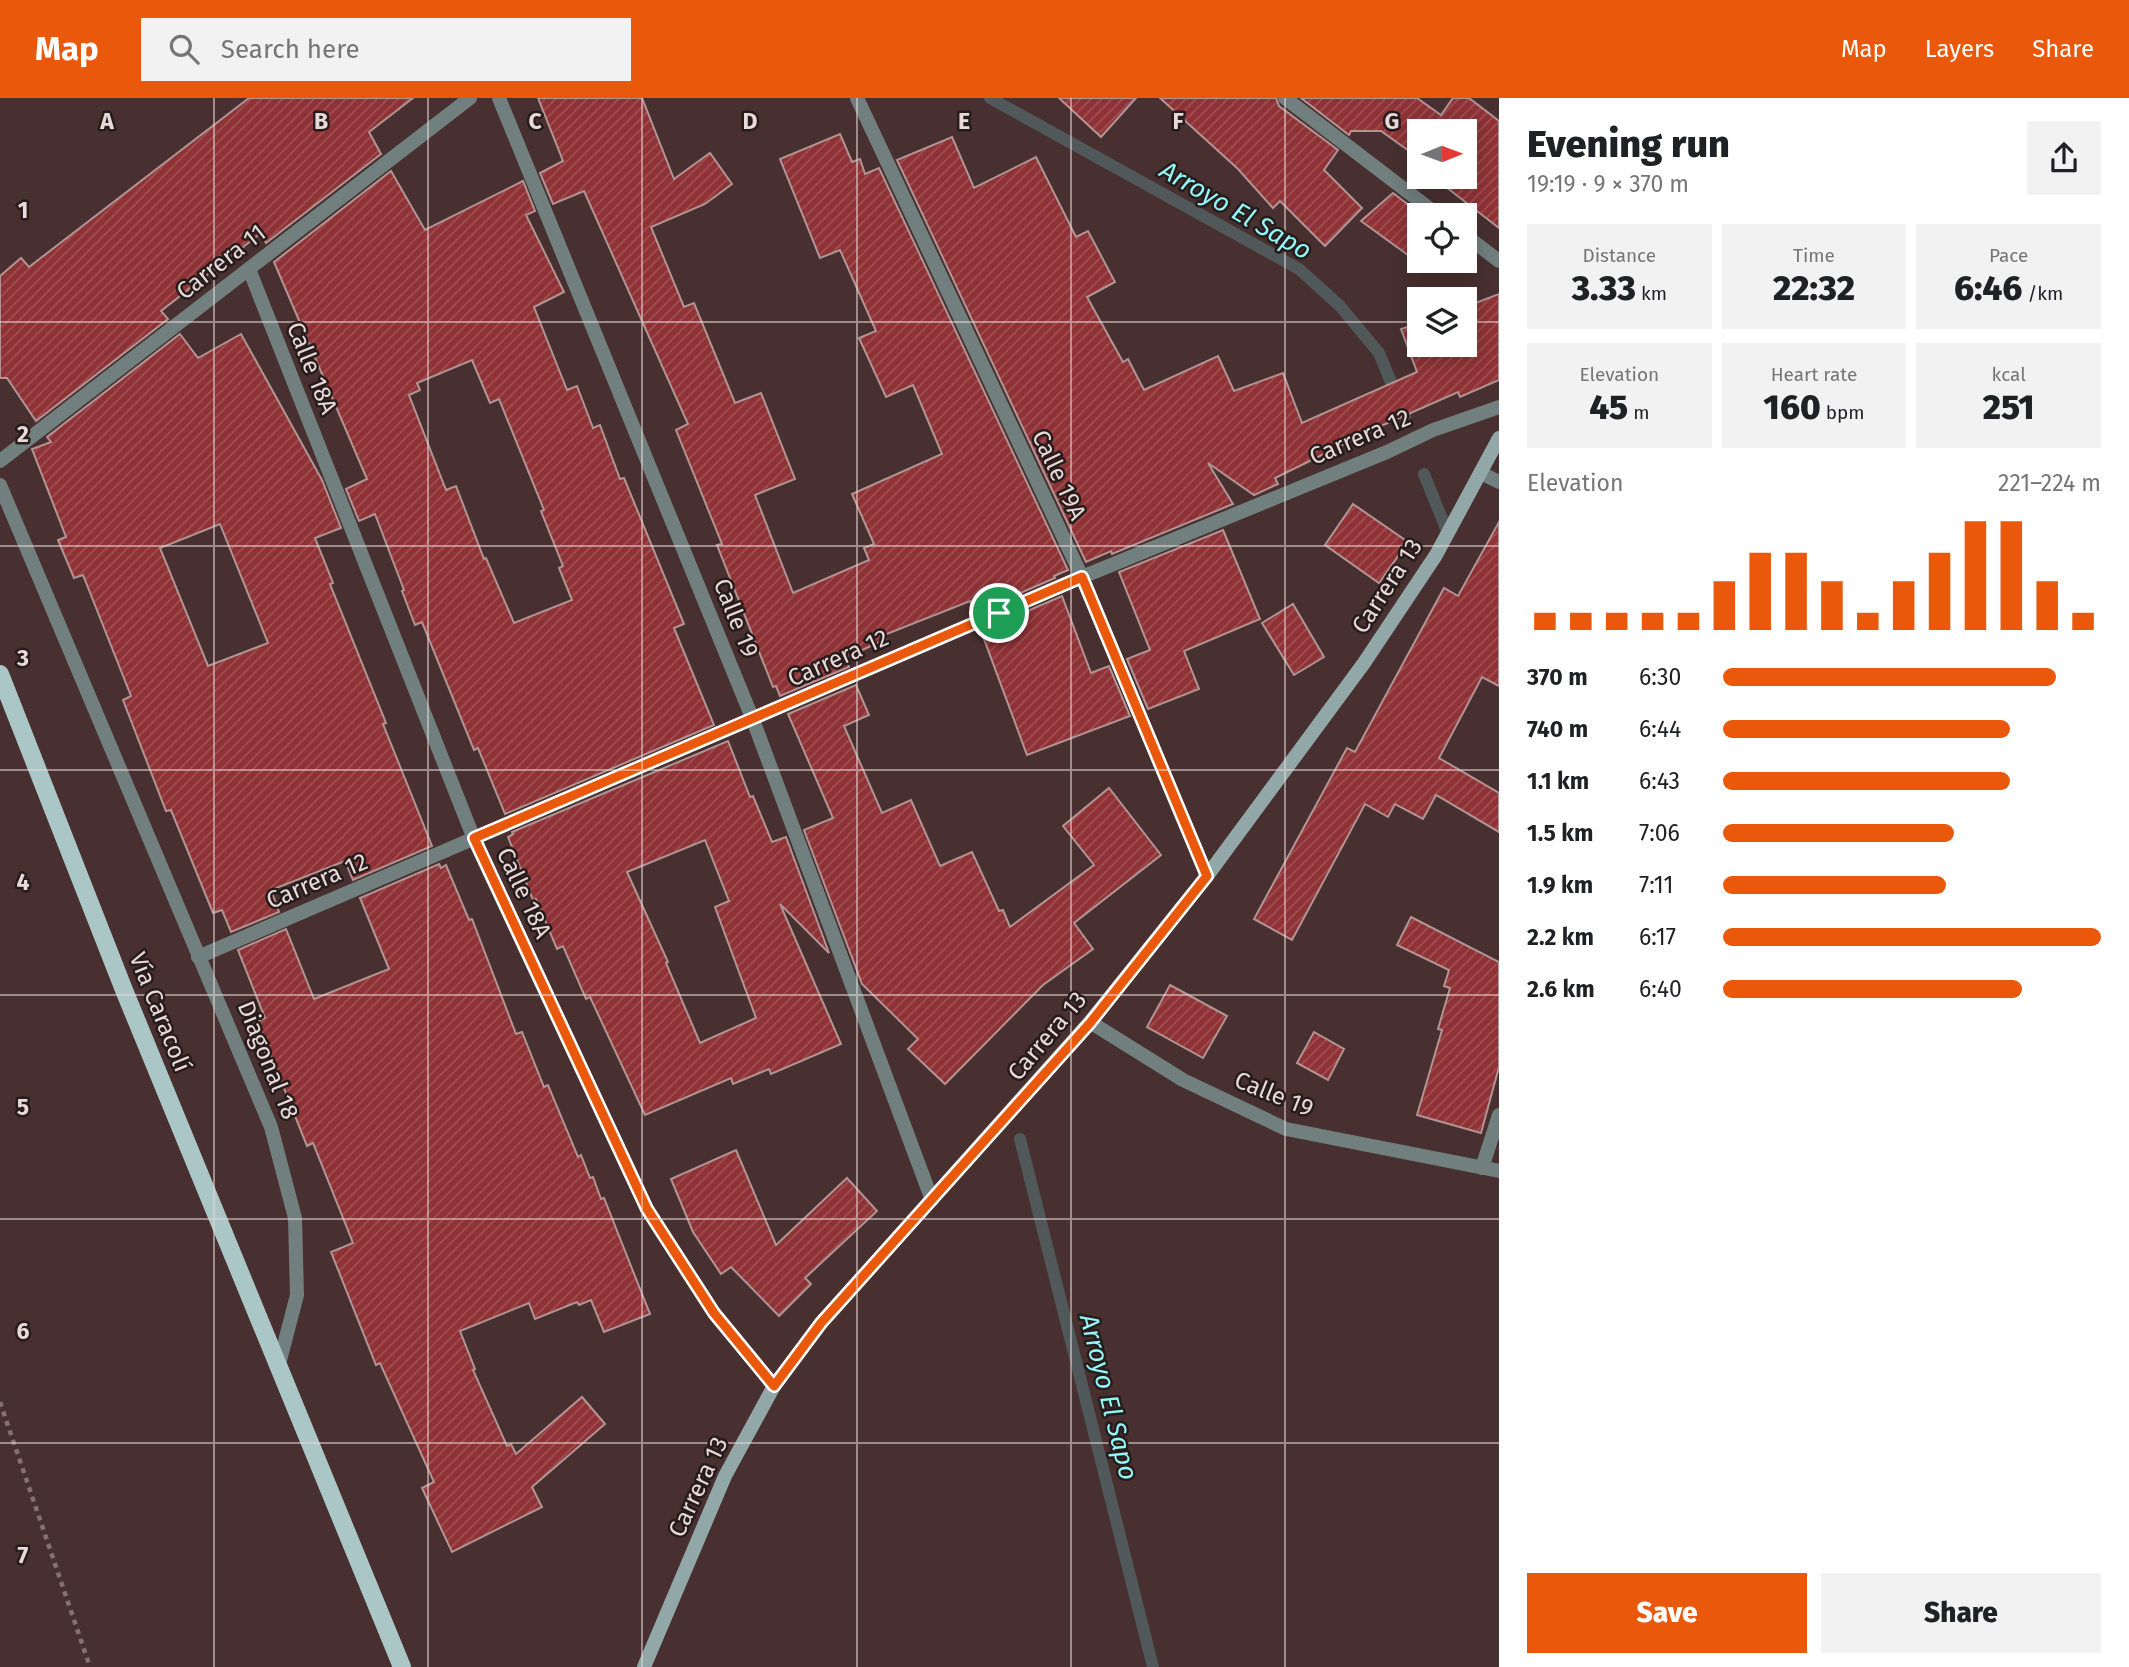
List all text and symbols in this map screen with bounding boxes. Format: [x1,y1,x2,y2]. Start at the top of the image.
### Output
search box [141,18,631,81]
text: Map [35,29,99,69]
icon: search [165,30,203,68]
text: Search here [221,34,360,65]
text: Map [1841,35,1887,63]
text: Layers [1925,35,1994,63]
text: Share [2032,35,2094,63]
text: A [99,107,114,135]
text: B [314,107,328,135]
text: C [528,107,542,135]
text: D [743,107,758,135]
text: E [958,107,970,135]
text: F [1172,107,1184,135]
text: G [1385,107,1399,135]
north arrow [1407,119,1477,189]
map controls [1407,119,1477,357]
text: Evening run [1527,121,1730,167]
button: share [2027,121,2101,195]
water label: Arroyo El Sapo [1154,154,1317,266]
text: 19:19 · 9 × 370 m [1527,170,1689,198]
text: 1 [18,196,28,224]
button: locate [1407,203,1477,273]
street label: Carrera 11 [171,219,271,305]
text: Distance [1582,244,1656,267]
text: Time [1793,244,1835,267]
text: Pace [1989,244,2028,267]
text: 3.33 [1572,267,1636,309]
text: 22:32 [1773,267,1855,309]
text: 6:46 [1954,267,2022,309]
text: km [1636,282,1667,305]
text: /km [2022,282,2063,305]
button: layers [1407,287,1477,357]
street label: Calle 18A [281,318,343,418]
text: Elevation [1580,363,1659,386]
text: Heart rate [1771,363,1857,386]
text: kcal [1992,363,2026,386]
text: 45 [1589,386,1628,428]
text: 160 [1763,386,1821,428]
text: 251 [1983,386,2035,428]
text: m [1628,401,1649,424]
text: bpm [1821,401,1865,424]
street label: Carrera 12 [1305,403,1415,471]
text: 2 [17,420,29,448]
street label: Calle 19A [1026,426,1092,525]
text: Elevation [1527,469,1623,497]
text: 221–224 m [1998,469,2101,497]
street label: Carrera 13 [1346,533,1428,639]
street label: Calle 19 [708,575,764,661]
pin [969,583,1029,643]
icon: arrive [980,594,1018,632]
street label: Carrera 12 [783,623,893,693]
text: 3 [16,644,29,672]
text: 370 m [1527,663,1588,691]
text: 6:30 [1639,663,1681,691]
text: 740 m [1527,715,1588,743]
text: 6:44 [1639,715,1681,743]
text: 1.1 km [1527,767,1589,795]
text: 6:43 [1639,767,1680,795]
text: 1.5 km [1527,819,1593,847]
text: 7:06 [1639,819,1680,847]
street label: Calle 18A [491,843,557,943]
street label: Carrera 12 [262,847,372,915]
text: 4 [17,868,30,896]
text: 1.9 km [1527,871,1593,899]
text: 7:11 [1639,871,1673,899]
text: 2.2 km [1527,923,1594,951]
text: 6:17 [1639,923,1676,951]
street label: Vía Caracolí [123,948,197,1076]
text: 2.6 km [1527,975,1595,1003]
text: 6:40 [1639,975,1682,1003]
street label: Carrera 13 [1002,986,1092,1086]
street label: Diagonal 18 [232,997,304,1123]
street label: Calle 19 [1231,1066,1317,1122]
text: 5 [17,1093,29,1121]
water label: Arroyo El Sapo [1073,1310,1144,1483]
text: 6 [17,1317,30,1345]
street label: Carrera 13 [663,1432,733,1542]
text: 7 [18,1541,29,1569]
button: Save [1527,1573,1807,1653]
button: Share [1821,1573,2101,1653]

